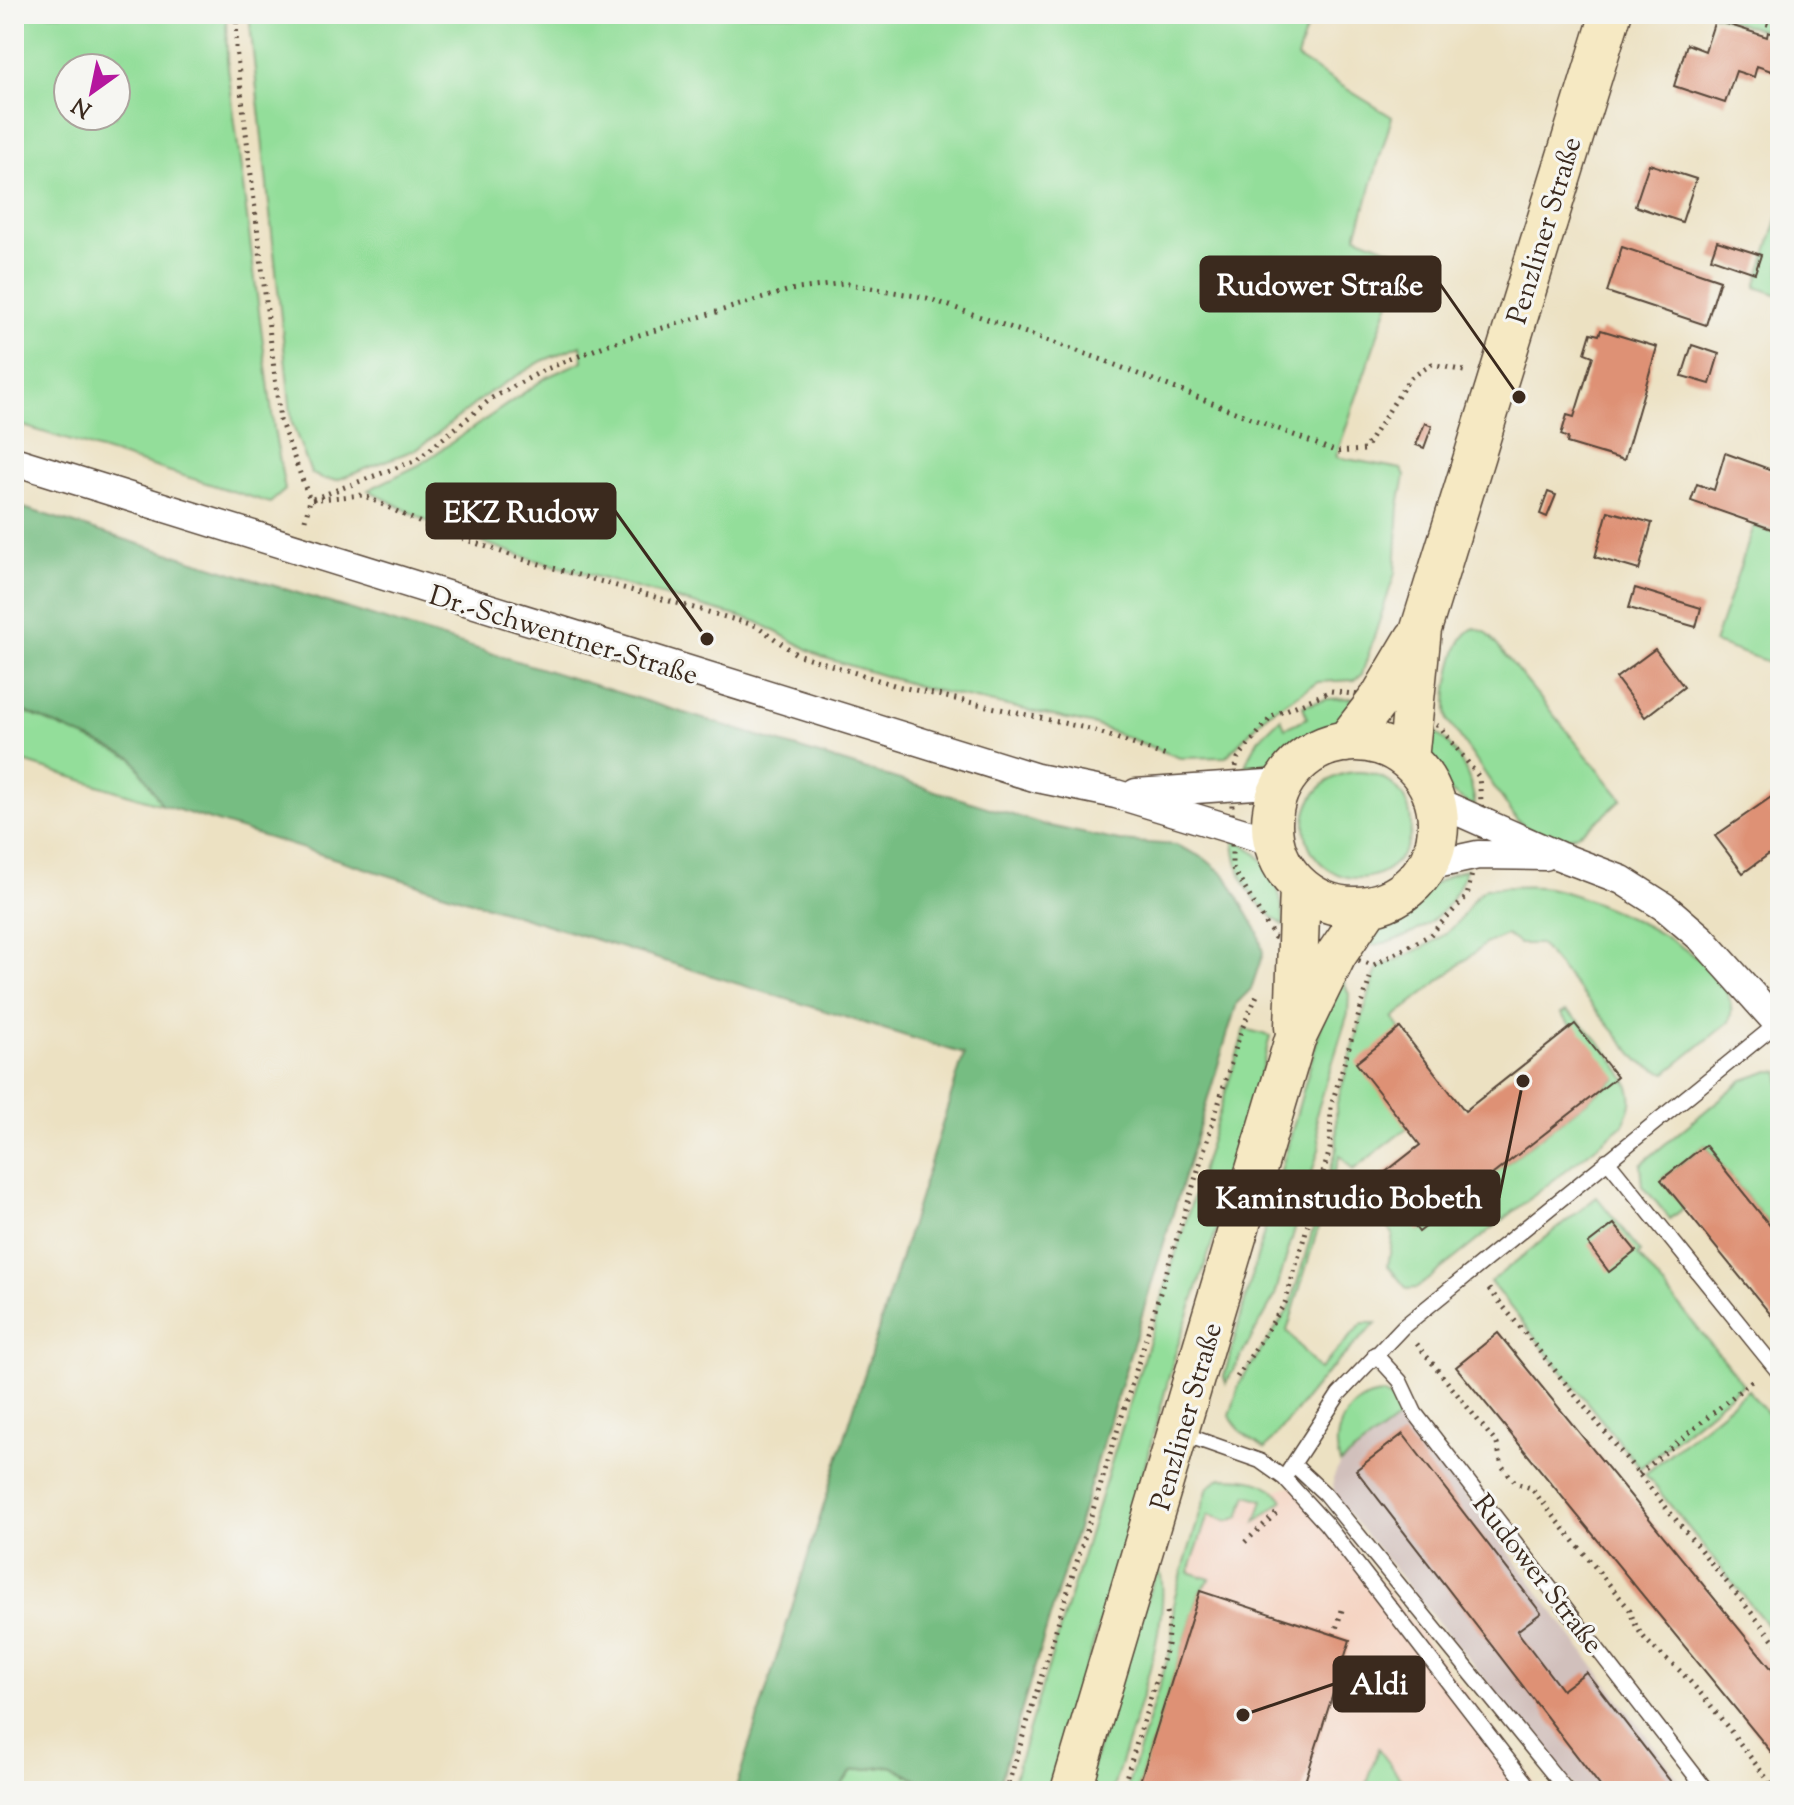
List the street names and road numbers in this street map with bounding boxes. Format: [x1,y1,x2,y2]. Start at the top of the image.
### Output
street label: Penzliner Straße [1498,132,1593,329]
street label: Dr.-Schwentner-Straße [424,577,703,697]
street label: Penzliner Straße [1142,1318,1234,1515]
street label: Rudower Straße [1462,1487,1612,1663]

